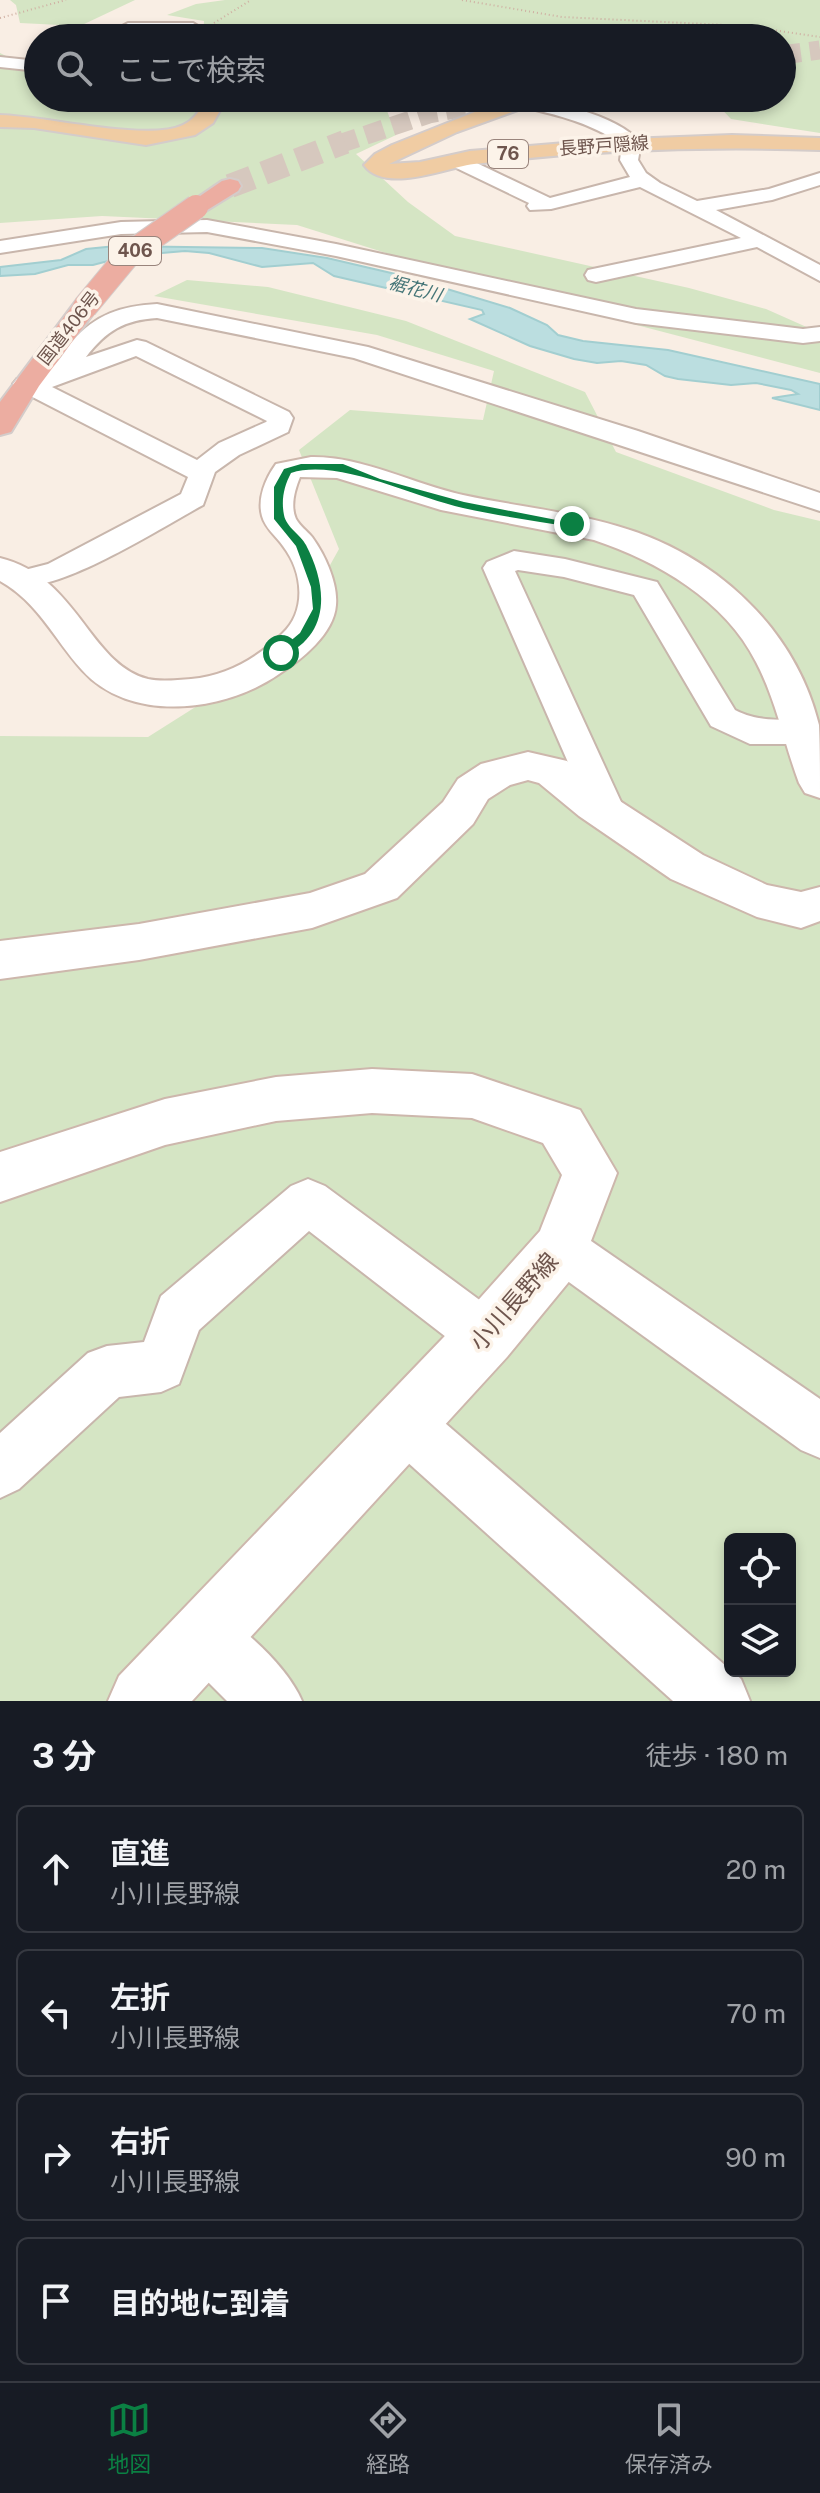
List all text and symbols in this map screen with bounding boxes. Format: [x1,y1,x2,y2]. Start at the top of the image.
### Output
search box [24,24,796,112]
icon: search [52,46,96,90]
text: ここで検索 [116,52,266,88]
street label: 長野戸隠線 [558,132,650,159]
road number: 76 [488,140,528,168]
road number: 406 [109,237,161,265]
water label: 裾花川 [386,271,446,306]
street label: 国道406号 [33,287,104,369]
route end [554,506,590,542]
route start [263,635,299,671]
street label: 小川長野線 [463,1247,563,1356]
map controls [724,1533,796,1677]
button: locate [724,1533,796,1605]
button: layers [724,1605,796,1677]
text: 3 分 [32,1736,96,1776]
text: 徒歩 · 180 m [646,1740,788,1771]
text: 直進 [110,1835,170,1871]
icon: ahead [34,1847,78,1891]
text: 20 m [726,1854,786,1885]
text: 小川長野線 [110,1878,240,1909]
text: 左折 [110,1979,170,2015]
icon: left [34,1991,78,2035]
text: 70 m [726,1998,786,2029]
text: 小川長野線 [110,2022,240,2053]
text: 右折 [110,2123,170,2159]
icon: right [34,2135,78,2179]
text: 90 m [725,2142,786,2173]
text: 小川長野線 [110,2166,240,2197]
icon: arrive [34,2279,78,2323]
text: 目的地に到着 [110,2285,290,2321]
tab: 地図 [107,2398,151,2478]
tab: 経路 [366,2398,410,2478]
tab: 保存済み [625,2398,713,2478]

